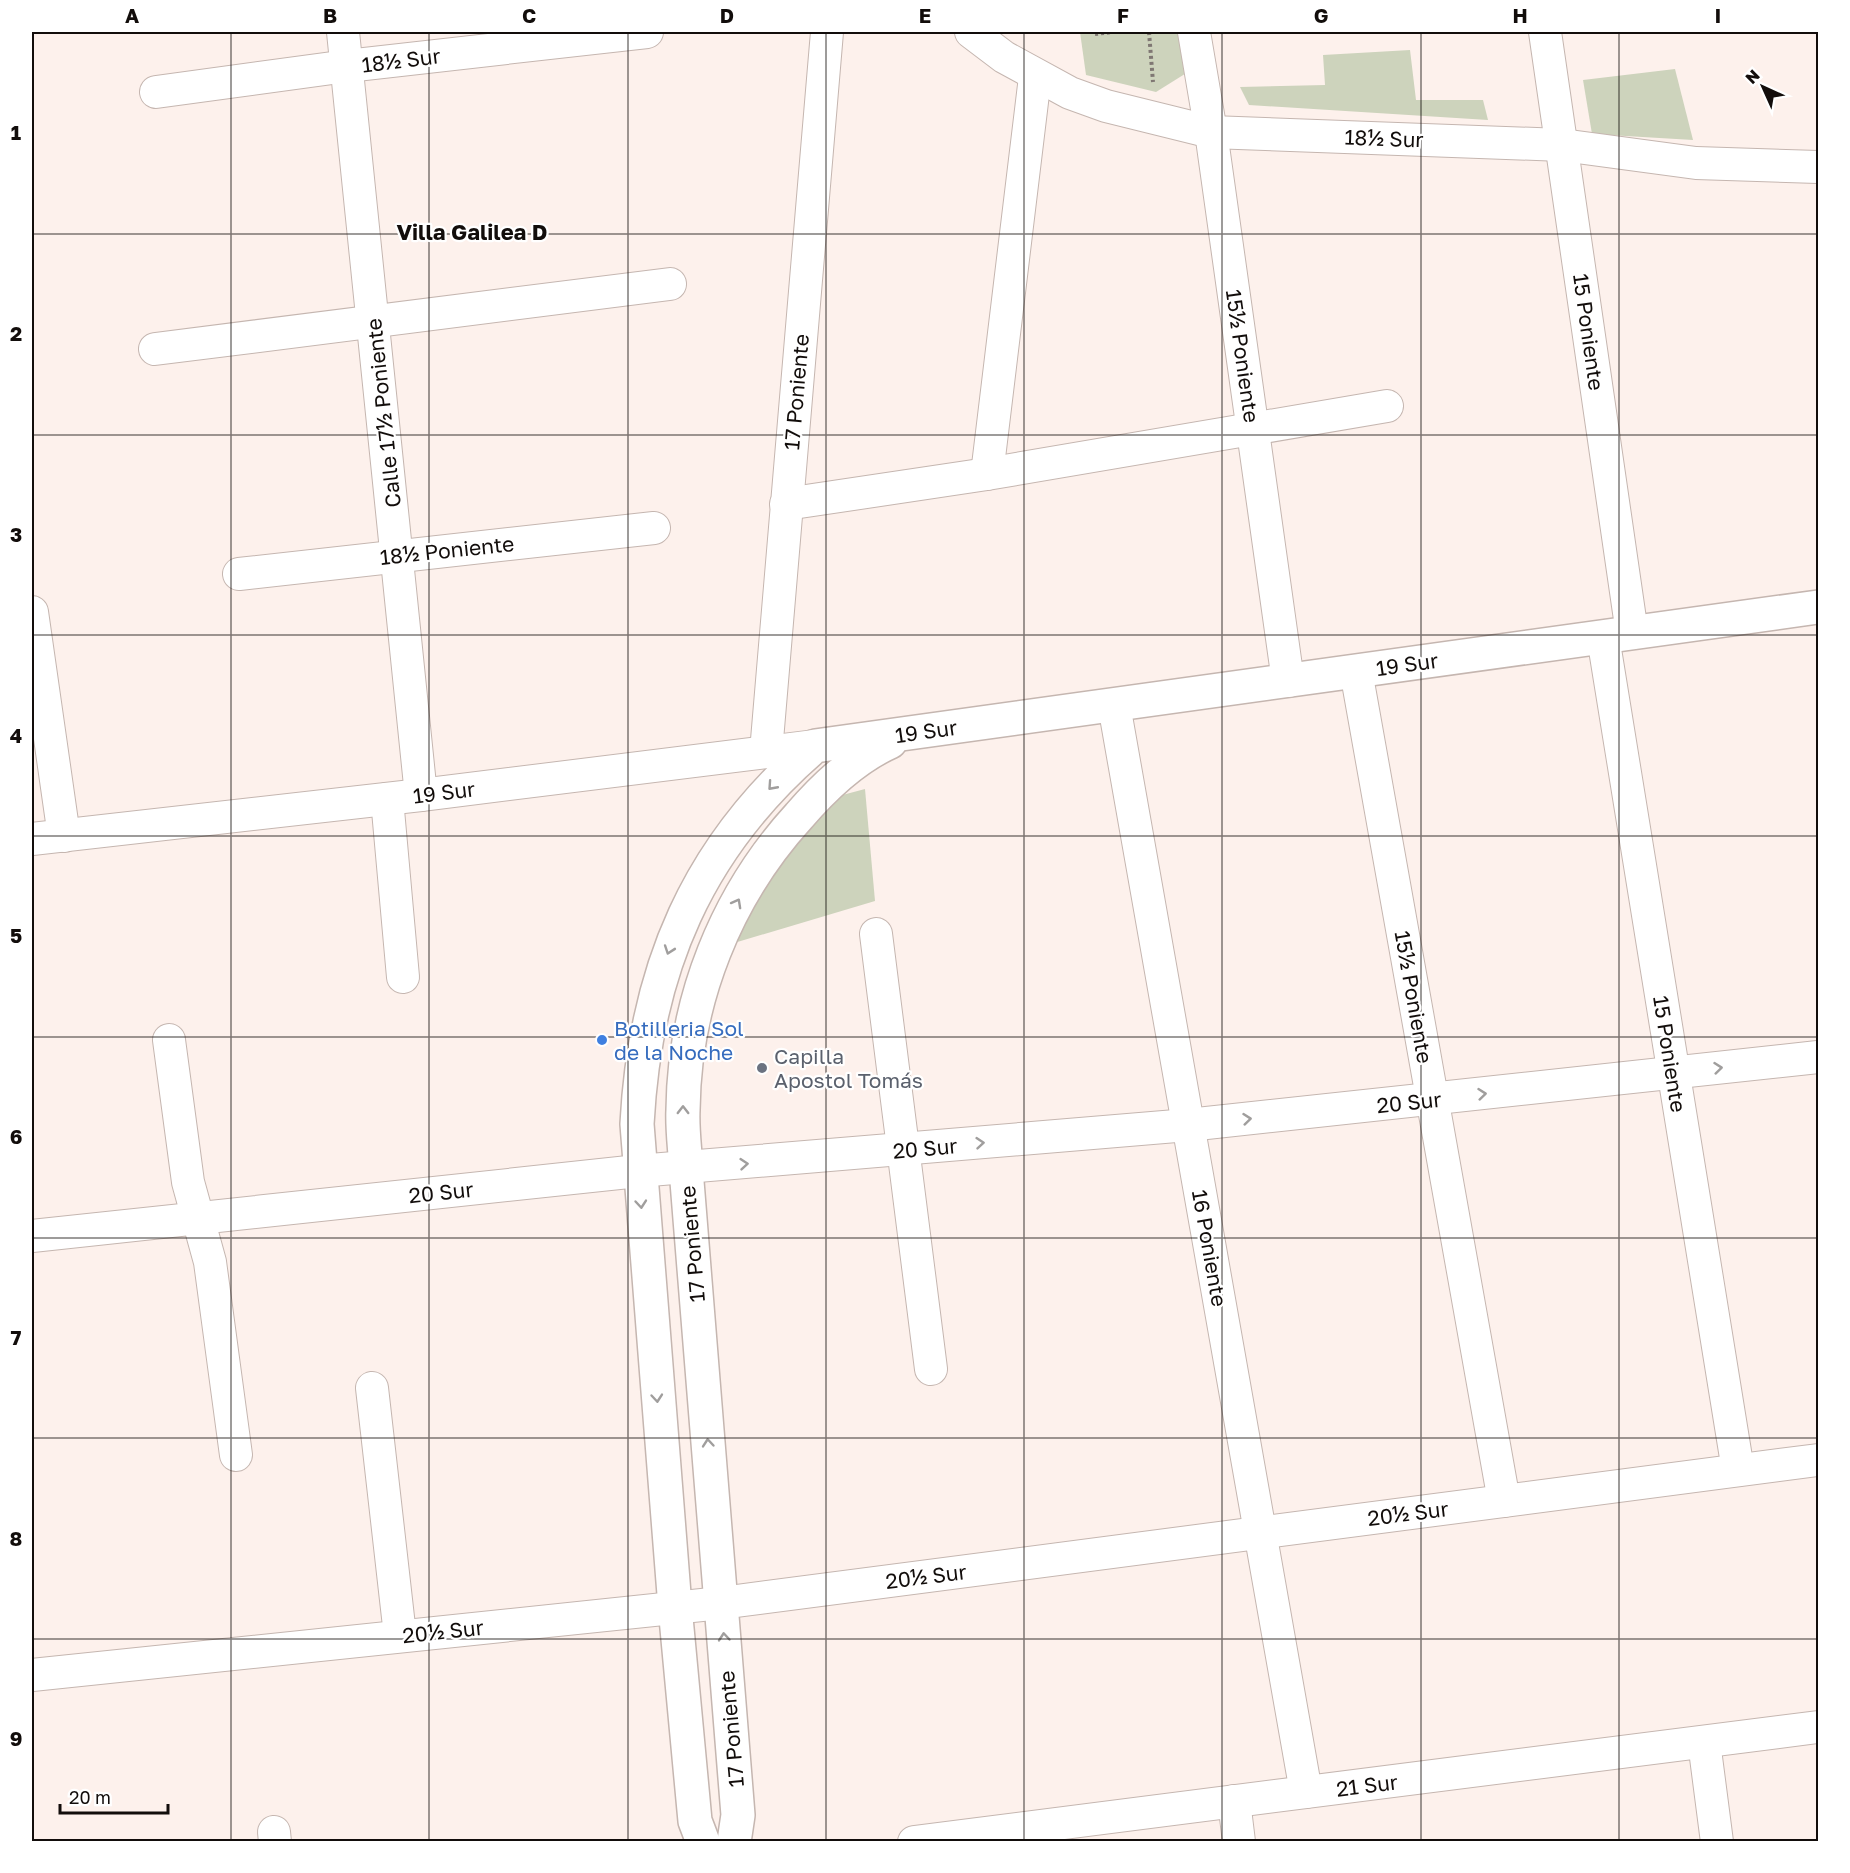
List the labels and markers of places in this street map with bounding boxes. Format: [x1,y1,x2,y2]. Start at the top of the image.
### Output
place label: Botilleria Sol de la Noche [614,1015,744,1065]
marker: Botilleria Sol de la Noche [595,1033,609,1047]
place label: Capilla Apostol Tomás [774,1043,923,1093]
marker: Capilla Apostol Tomás [755,1061,769,1075]

